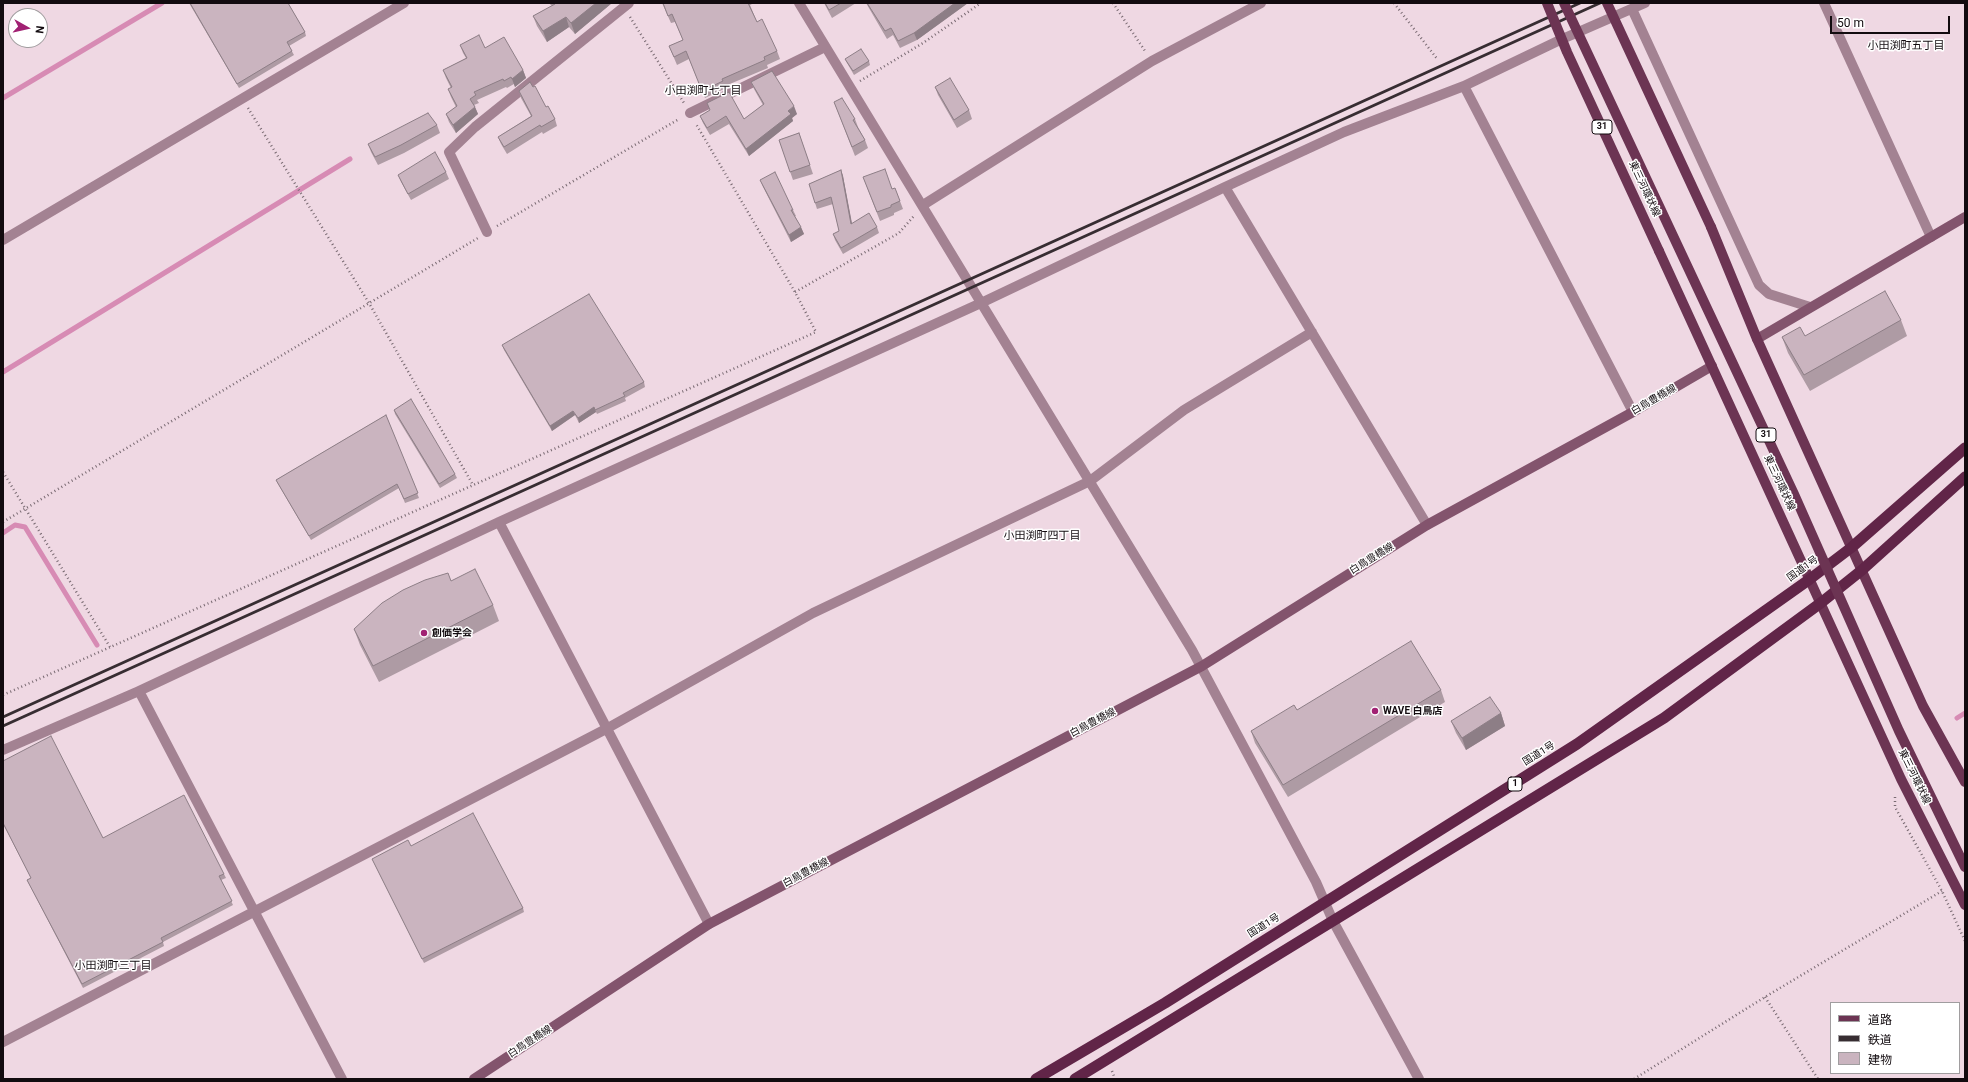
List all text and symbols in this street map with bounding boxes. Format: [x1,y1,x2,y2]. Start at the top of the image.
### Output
north arrow [8,8,48,48]
scale bar [1832,8,1952,34]
text: 50 m [1837,16,1864,30]
text: N [32,25,46,34]
district label: 小田渕町五丁目 [1868,39,1944,53]
district label: 小田渕町七丁目 [665,84,741,98]
road number: 31 [1592,120,1612,134]
street label: 東三河環状線 [1626,159,1662,219]
street label: 白鳥豊橋線 [1629,382,1679,418]
road number: 31 [1756,428,1776,442]
street label: 東三河環状線 [1761,453,1797,513]
district label: 小田渕町四丁目 [1004,529,1080,543]
street label: 白鳥豊橋線 [1348,541,1396,577]
street label: 国道1号 [1785,554,1821,584]
place label: 創価学会 [432,627,472,639]
marker: 創価学会 [419,628,429,638]
place label: WAVE 白鳥店 [1383,705,1443,717]
street label: 白鳥豊橋線 [1068,706,1118,740]
marker: WAVE 白鳥店 [1370,706,1380,716]
street label: 国道1号 [1521,739,1557,769]
street label: 東三河環状線 [1895,747,1933,807]
road number: 1 [1508,777,1522,791]
street label: 白鳥豊橋線 [781,856,831,890]
street label: 国道1号 [1246,911,1282,941]
district label: 小田渕町三丁目 [75,959,151,973]
legend [1830,1002,1960,1074]
text: 道路 [1868,1013,1892,1027]
street label: 白鳥豊橋線 [506,1023,554,1061]
text: 鉄道 [1868,1033,1892,1047]
text: 建物 [1868,1053,1892,1067]

